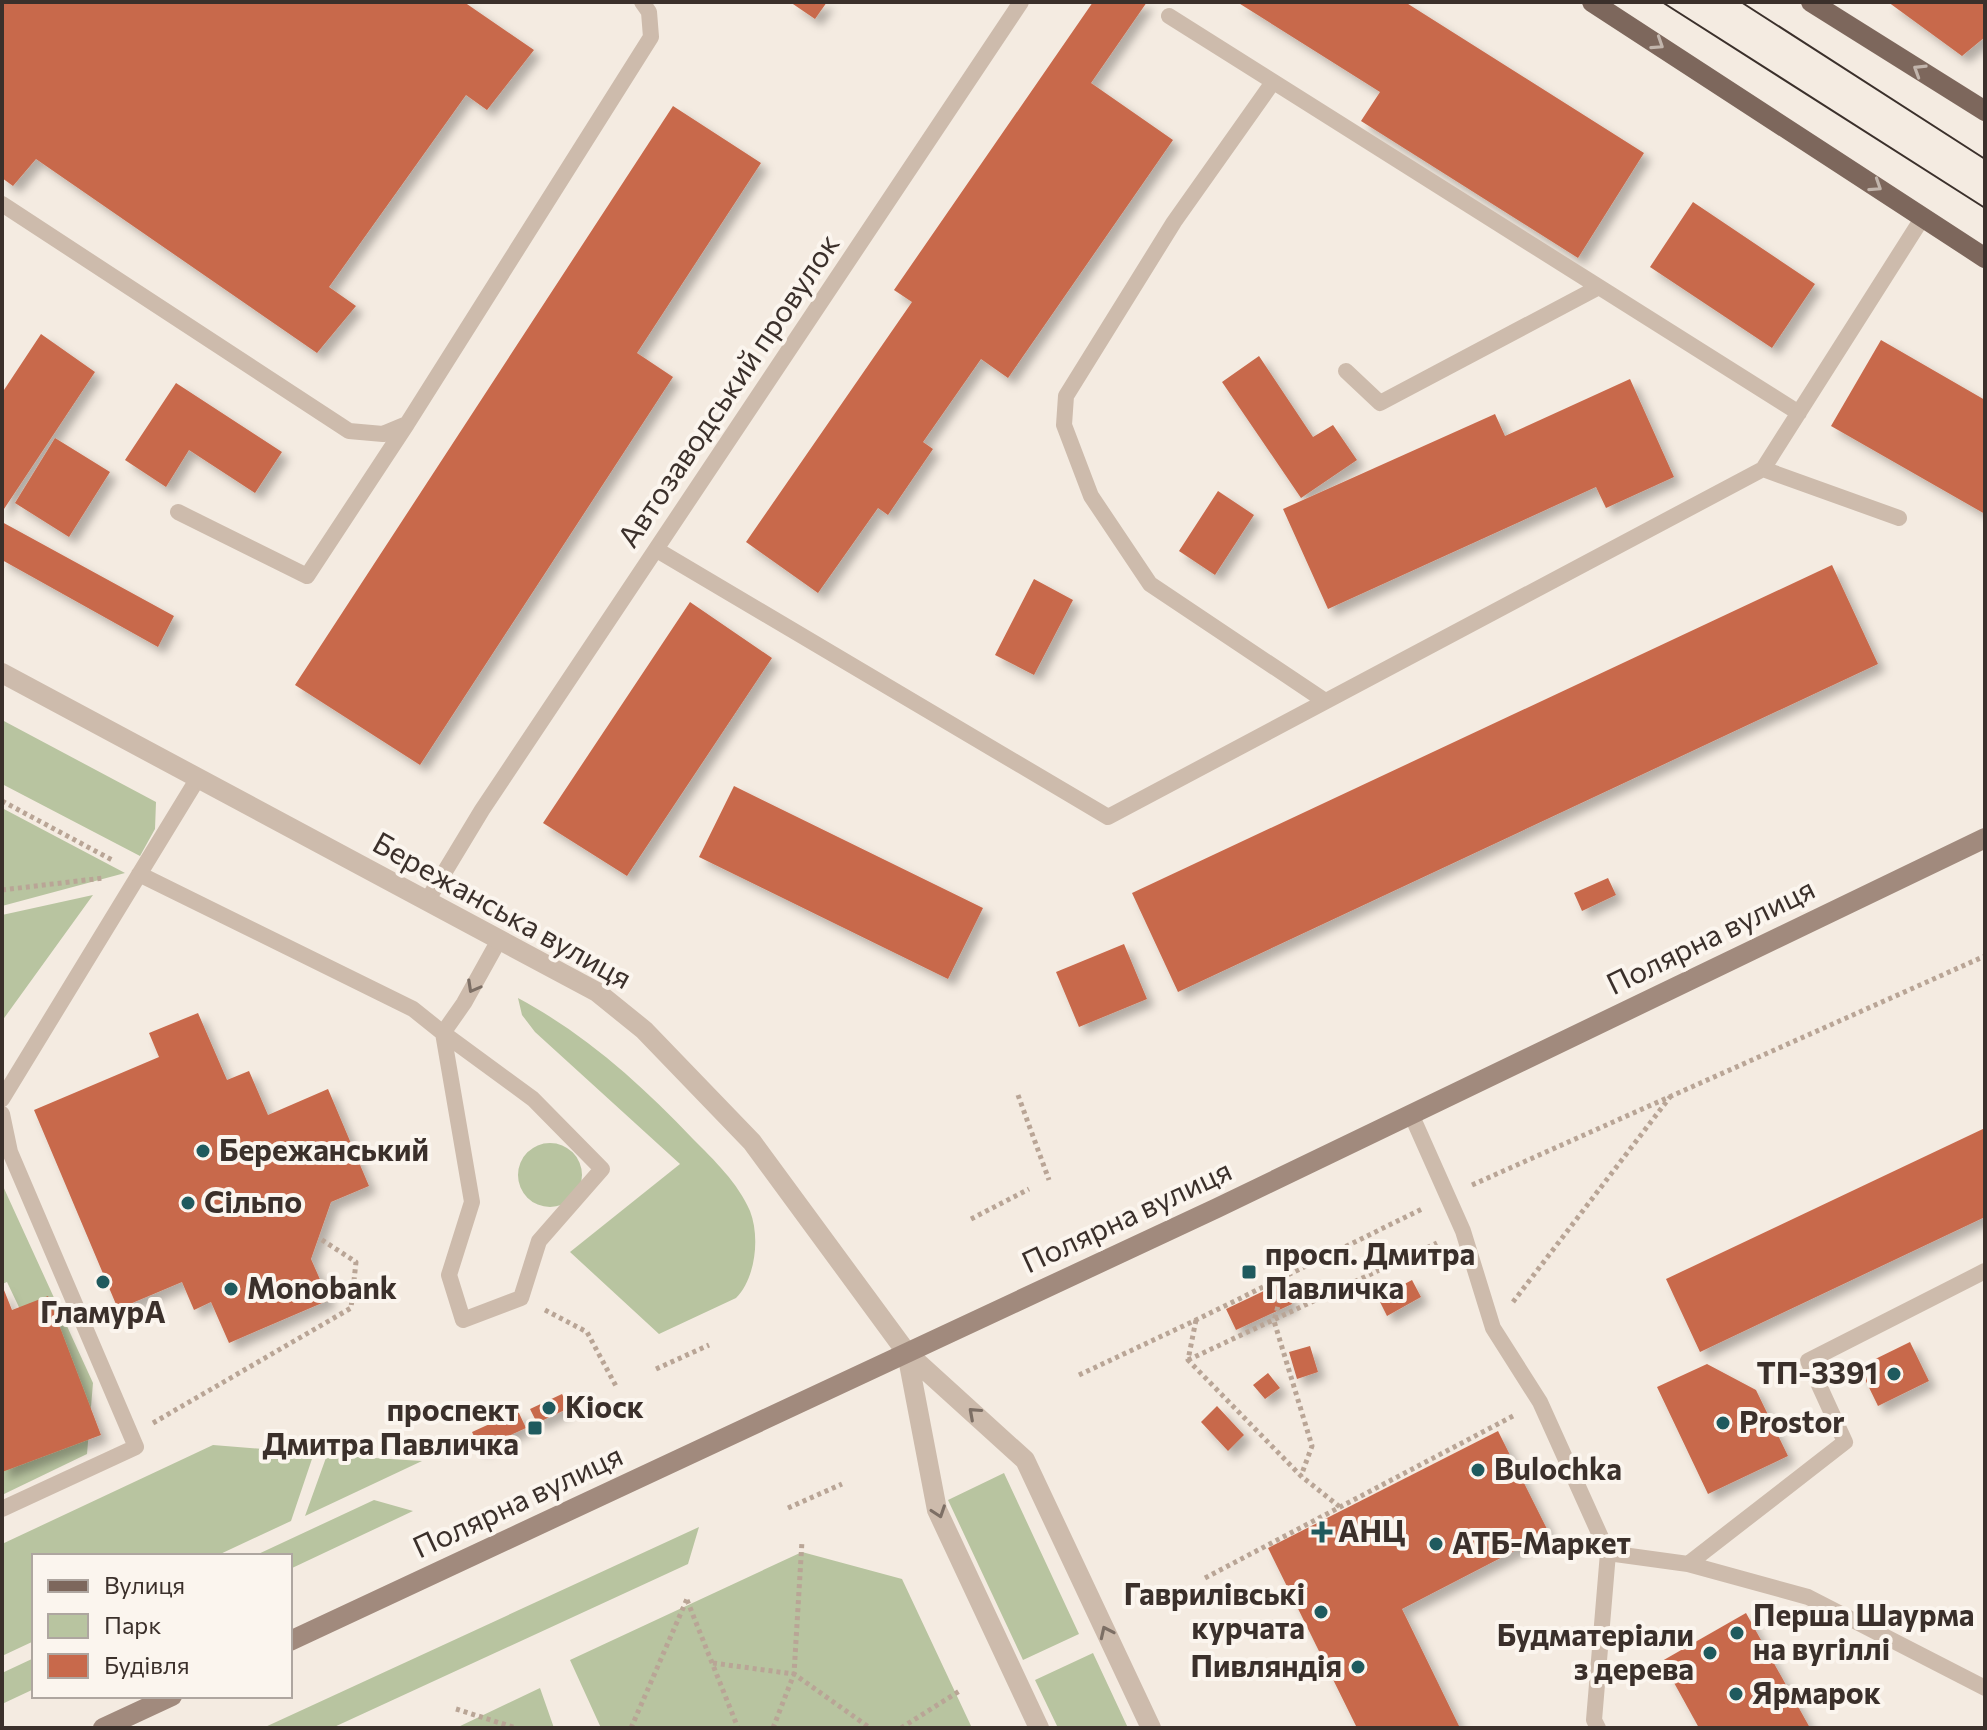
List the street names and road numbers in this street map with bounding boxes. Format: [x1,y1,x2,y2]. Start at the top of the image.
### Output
street label: Автозаводський провулок [608,226,846,553]
street label: Бережанська вулиця [367,822,639,995]
street label: Полярна вулиця [1600,868,1820,1001]
street label: Полярна вулиця [1015,1150,1237,1280]
street label: Полярна вулиця [406,1435,628,1565]

